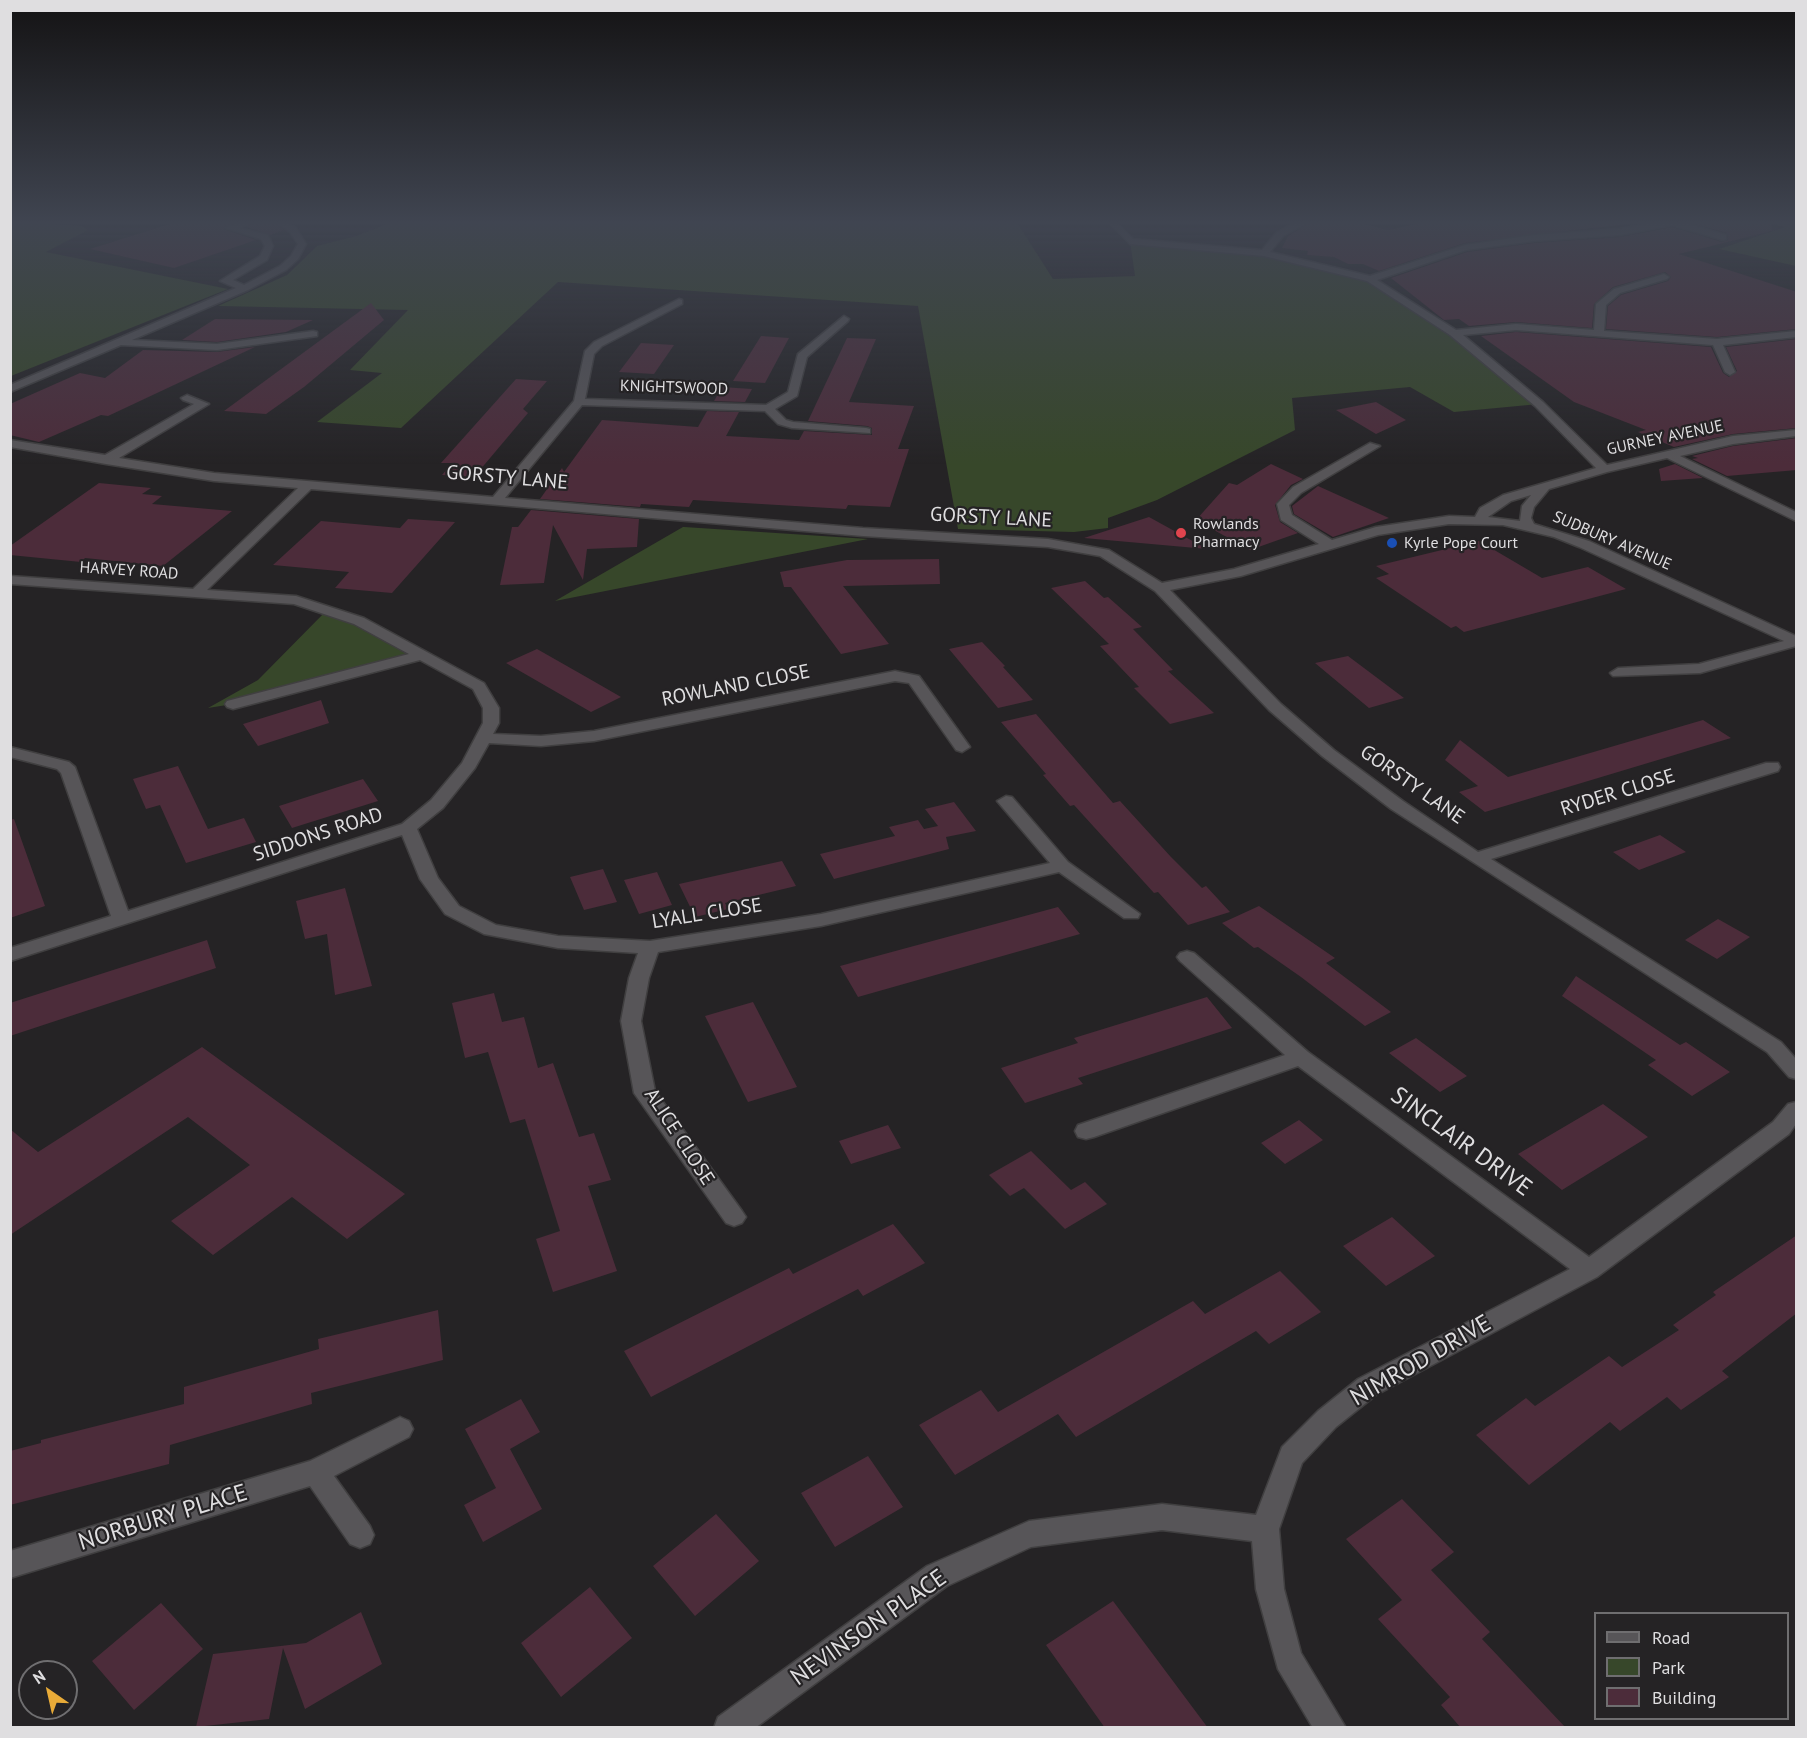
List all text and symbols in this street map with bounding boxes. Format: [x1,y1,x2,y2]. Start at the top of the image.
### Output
street label: KNIGHTSWOOD [620,377,728,399]
street label: GURNEY AVENUE [1605,416,1725,460]
street label: GORSTY LANE [445,461,569,495]
street label: GORSTY LANE [929,503,1053,533]
street label: SUDBURY AVENUE [1550,507,1674,575]
place label: Rowlands Pharmacy [1193,514,1259,552]
marker: Rowlands Pharmacy [1174,526,1188,540]
place label: Kyrle Pope Court [1404,533,1518,553]
marker: Kyrle Pope Court [1385,536,1399,550]
street label: HARVEY ROAD [79,558,179,584]
street label: ROWLAND CLOSE [660,660,812,712]
street label: GORSTY LANE [1355,740,1469,830]
street label: RYDER CLOSE [1558,764,1678,822]
street label: SIDDONS ROAD [250,803,386,867]
street label: LYALL CLOSE [650,893,764,935]
street label: SINCLAIR DRIVE [1385,1081,1537,1203]
street label: ALICE CLOSE [639,1084,719,1190]
street label: NIMROD DRIVE [1346,1309,1496,1413]
street label: NORBURY PLACE [75,1479,251,1557]
street label: NEVINSON PLACE [786,1564,952,1692]
legend [1594,1612,1789,1720]
text: Road [1652,1626,1690,1649]
text: Park [1652,1656,1685,1679]
north arrow [18,1660,78,1720]
text: N [29,1666,49,1688]
text: Building [1652,1686,1716,1709]

